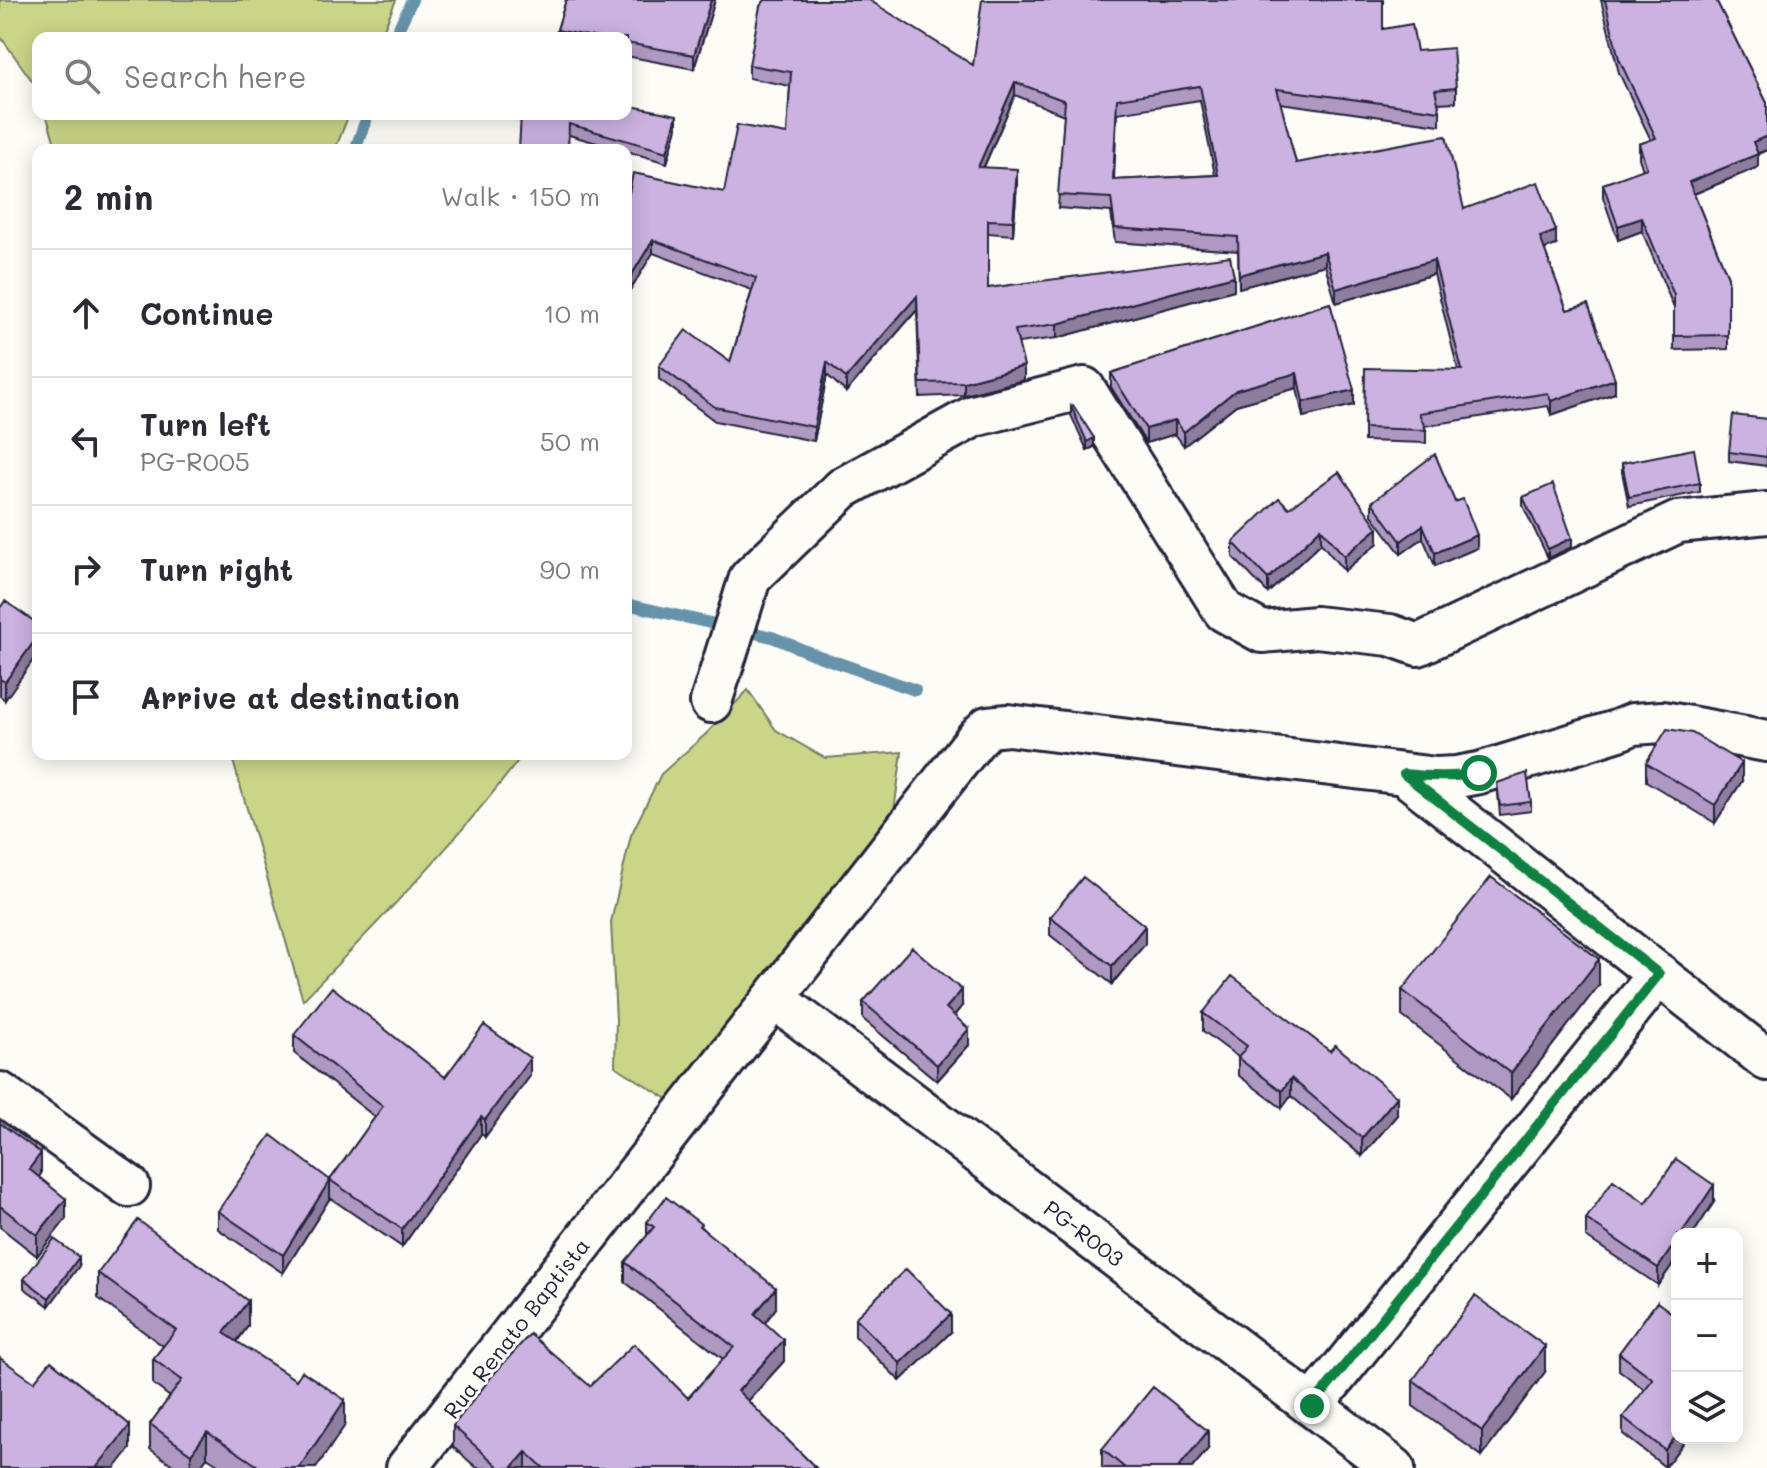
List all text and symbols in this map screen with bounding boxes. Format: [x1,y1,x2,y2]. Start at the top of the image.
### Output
search box [32,32,632,120]
icon: search [60,54,104,98]
text: Search here [124,56,307,96]
text: 2 min [64,174,153,219]
text: Walk · 150 m [441,179,600,213]
icon: ahead [64,291,108,335]
text: Continue [140,293,273,333]
text: 10 m [543,296,600,330]
text: Turn left [140,404,271,444]
icon: left [64,419,108,463]
text: 50 m [540,424,600,458]
text: PG-R005 [140,444,250,478]
icon: right [64,547,108,591]
text: Turn right [140,549,293,589]
text: 90 m [540,552,600,586]
icon: arrive [64,675,108,719]
text: Arrive at destination [140,677,460,717]
route start [1461,755,1497,791]
street label: PG-R003 [1038,1193,1130,1273]
map controls [1671,1228,1743,1444]
button: + [1671,1228,1743,1300]
street label: Rua Renato Baptista [436,1232,596,1424]
button: − [1671,1300,1743,1372]
button: layers [1671,1372,1743,1444]
route end [1294,1388,1330,1424]

